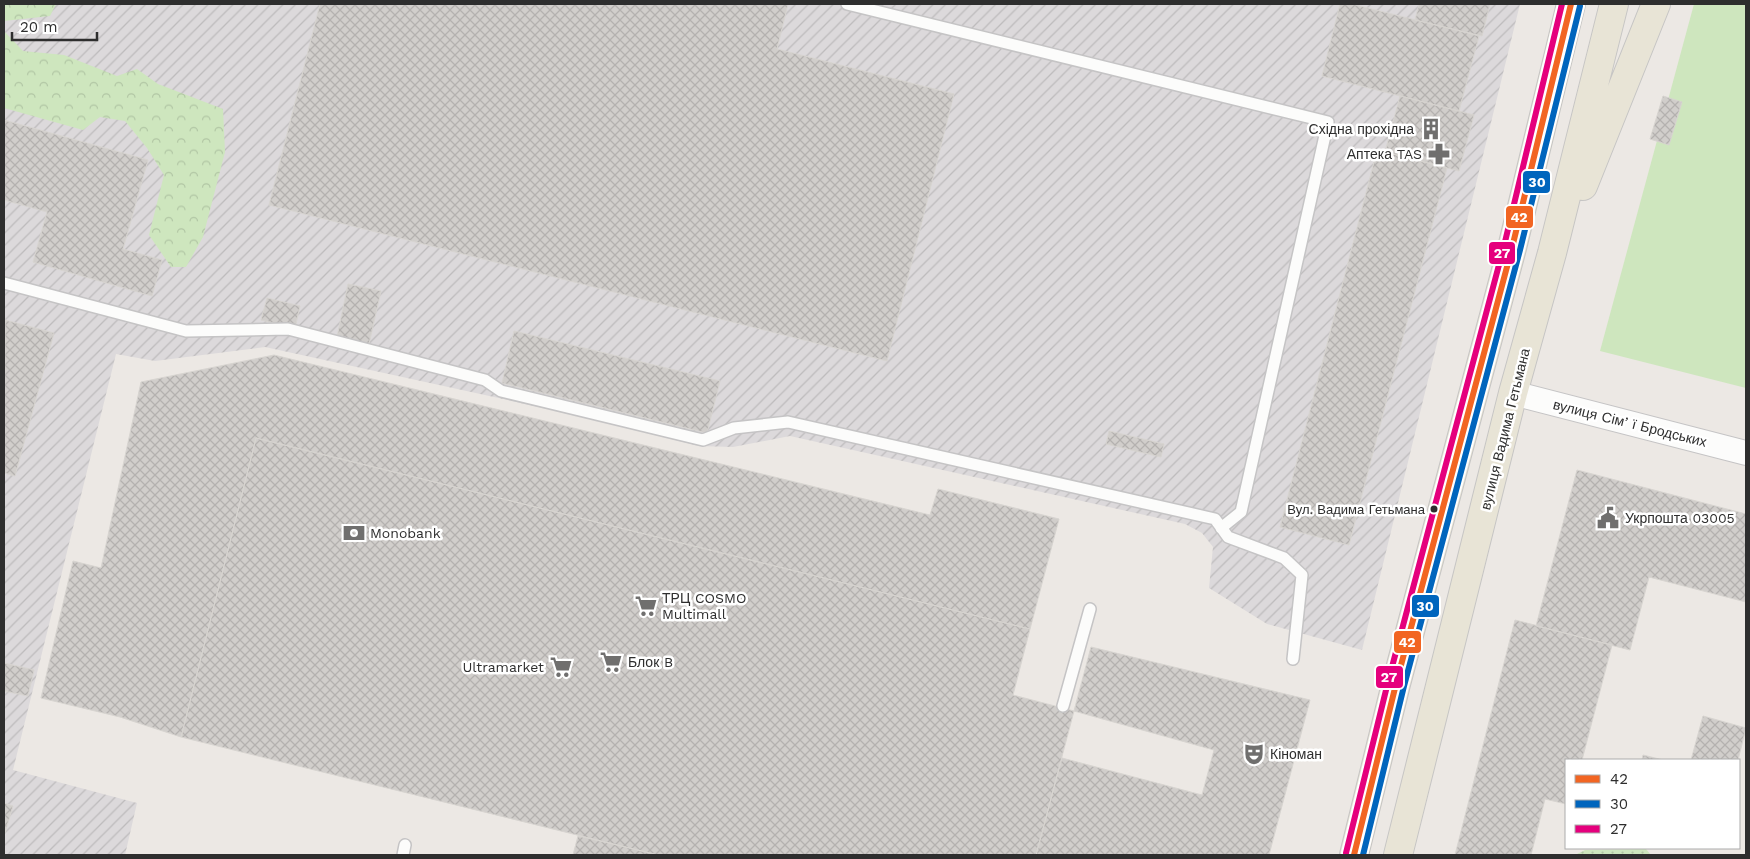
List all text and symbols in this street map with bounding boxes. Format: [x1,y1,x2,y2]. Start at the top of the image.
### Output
scale bar [12,10,98,42]
text: 20 m [20,18,58,36]
building icon: Східна прохідна [1418,116,1444,142]
place label: Східна прохідна [1309,121,1414,137]
pharmacy icon: Аптека TAS [1426,141,1452,167]
place label: Аптека TAS [1347,146,1422,162]
line badge: 30 [1522,170,1551,194]
text: 30 [1528,174,1546,190]
line badge: 42 [1505,205,1534,229]
text: 42 [1510,209,1528,225]
line badge: 27 [1488,241,1516,265]
text: 27 [1494,245,1511,261]
street label: вулиця Вадима Гетьмана [1477,346,1533,512]
street label: вулиця Сімʼї Бродських [1551,396,1709,450]
place label: Вул. Вадима Гетьмана [1287,502,1426,517]
marker: Вул. Вадима Гетьмана [1429,504,1439,514]
public building icon: Укрпошта 03005 [1595,505,1621,531]
place label: Укрпошта 03005 [1625,510,1735,526]
bank icon: Monobank [341,520,367,546]
place label: Monobank [370,525,441,541]
place label: ТРЦ COSMO Multimall [662,590,747,622]
supermarket icon: ТРЦ COSMO Multimall [633,593,659,619]
line badge: 30 [1411,594,1440,618]
text: 30 [1416,598,1434,614]
line badge: 42 [1393,630,1422,654]
text: 42 [1398,634,1416,650]
supermarket icon: Блок B [598,649,624,675]
supermarket icon: Ultramarket [548,654,574,680]
place label: Блок B [628,654,673,670]
place label: Ultramarket [462,659,544,675]
line badge: 27 [1375,665,1404,689]
text: 27 [1381,669,1398,685]
theatre icon: Кіноман [1241,741,1267,767]
place label: Кіноман [1270,746,1322,762]
legend [1565,759,1740,849]
text: 42 [1610,770,1628,788]
text: 30 [1610,795,1628,813]
text: 27 [1610,820,1627,838]

